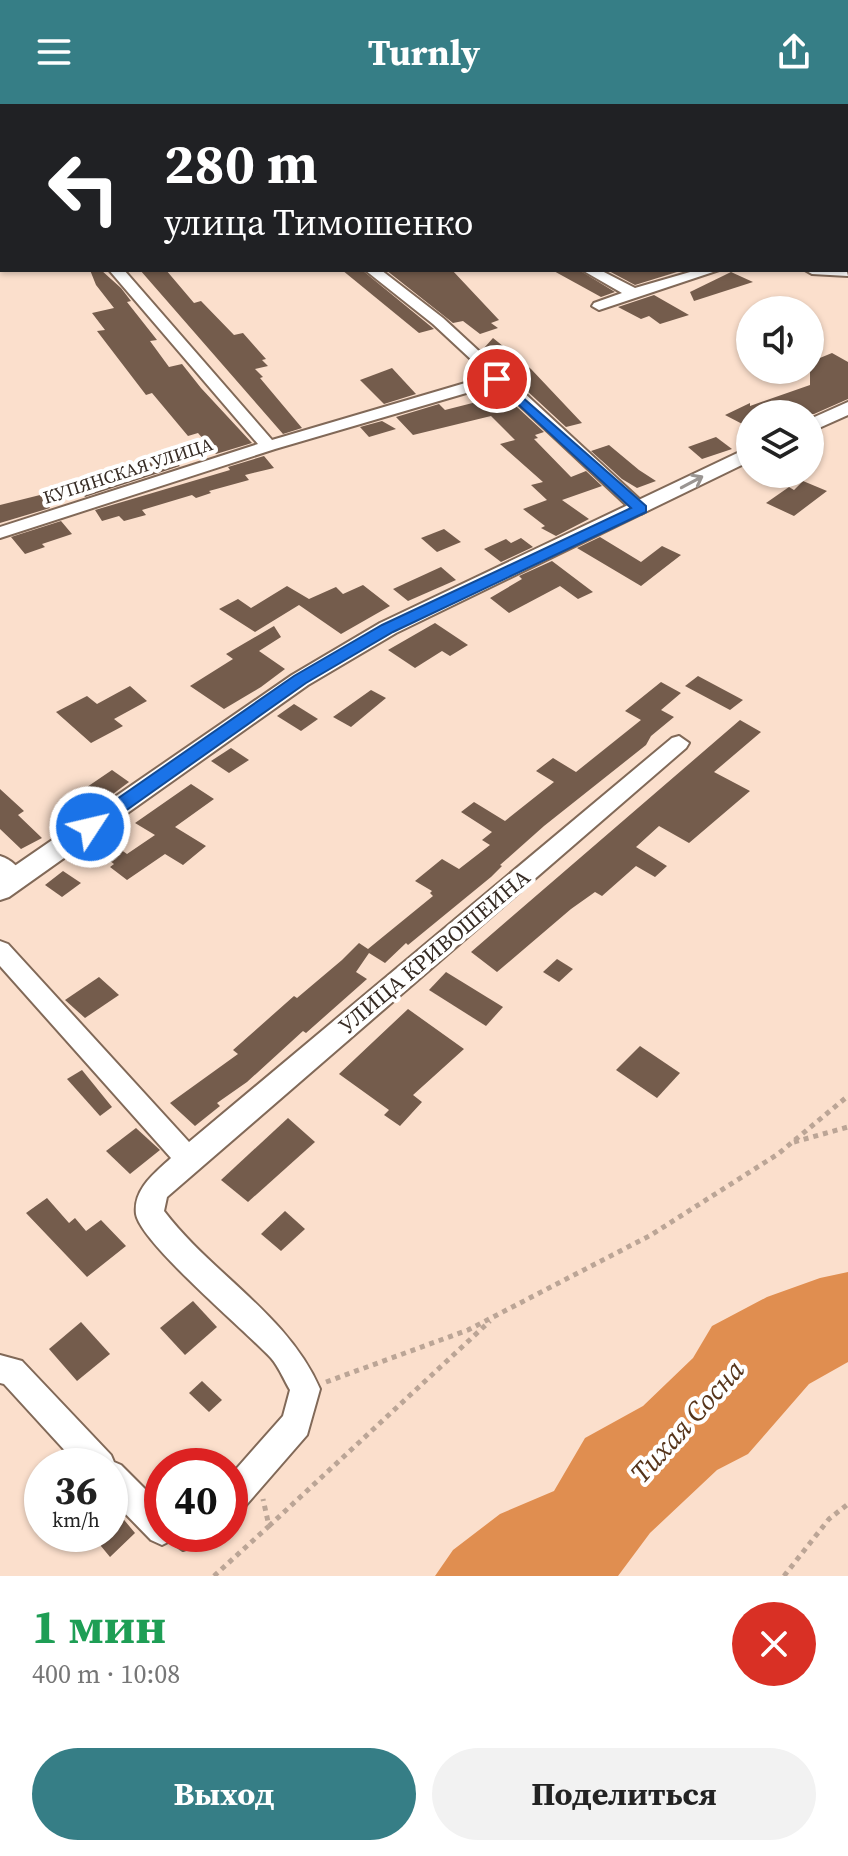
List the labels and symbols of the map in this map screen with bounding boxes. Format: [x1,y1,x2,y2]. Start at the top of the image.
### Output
pin [463,345,531,413]
street label: КУПЯНСКАЯ УЛИЦА [40,431,216,510]
one-way arrow [680,473,704,489]
position arrow [48,785,132,869]
street label: УЛИЦА КРИВОШЕИНА [332,862,536,1040]
water label: Тихая Сосна [621,1351,753,1491]
speed limit sign: 40 [144,1448,248,1552]

